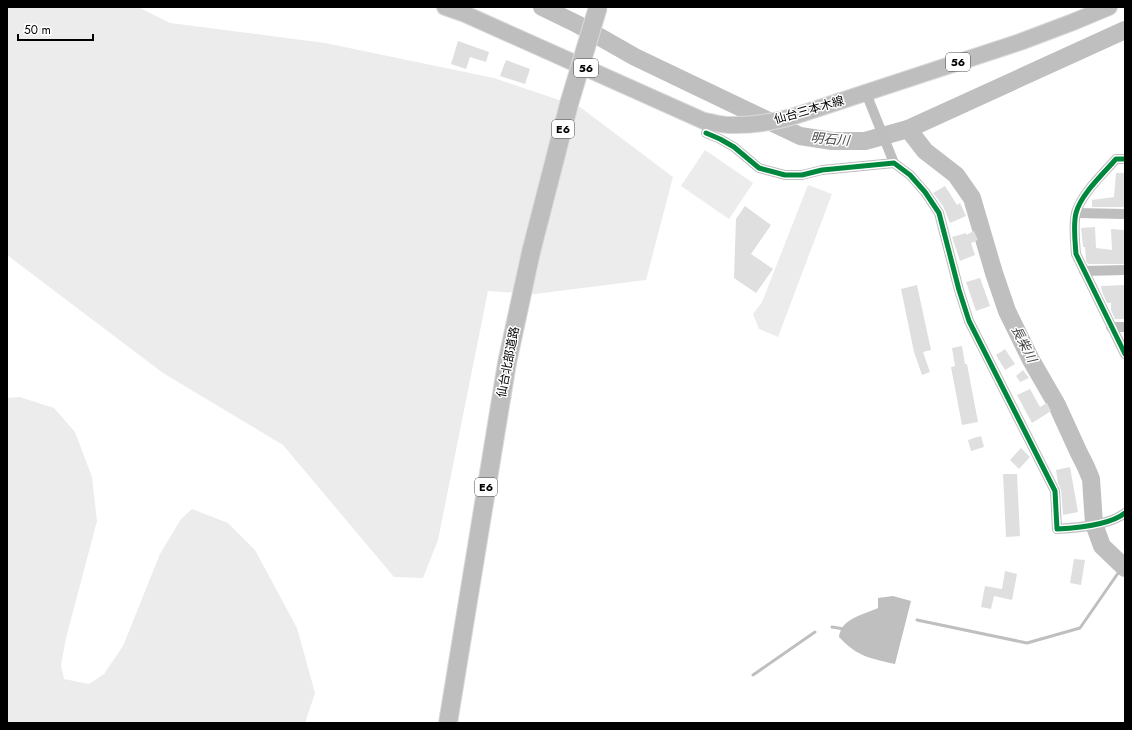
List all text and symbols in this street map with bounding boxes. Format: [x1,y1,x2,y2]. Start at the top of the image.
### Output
scale bar [18,16,93,42]
text: 50 m [24,21,51,39]
road number: 56 [946,53,970,71]
road number: 56 [574,59,598,77]
street label: 仙台三本木線 [772,91,846,129]
road number: E6 [552,120,574,138]
water label: 明石川 [810,128,852,150]
water label: 長柴川 [1007,322,1042,367]
street label: 仙台北部道路 [492,325,524,399]
road number: E6 [475,478,497,496]

